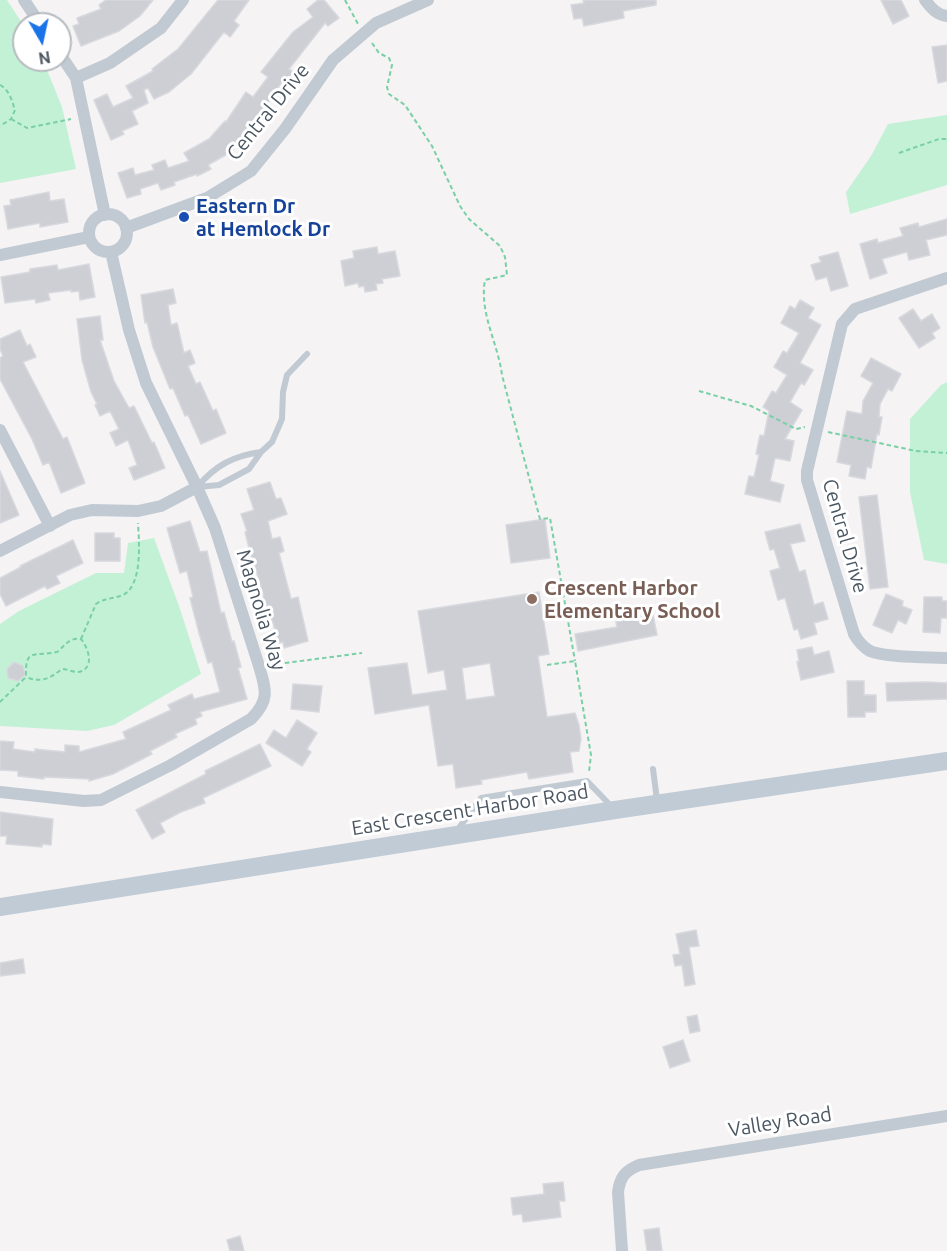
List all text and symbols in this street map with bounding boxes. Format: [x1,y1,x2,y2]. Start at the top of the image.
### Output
north arrow [12,12,72,72]
text: N [37,48,52,68]
street label: Central Drive [222,59,314,165]
place label: Eastern Dr at Hemlock Dr [196,194,330,241]
marker: Eastern Dr at Hemlock Dr [177,210,191,224]
street label: Central Drive [817,476,873,596]
street label: Magnolia Way [231,547,291,673]
place label: Crescent Harbor Elementary School [544,576,720,623]
marker: Crescent Harbor Elementary School [525,592,539,606]
street label: East Crescent Harbor Road [350,779,590,841]
street label: Valley Road [727,1102,833,1142]

